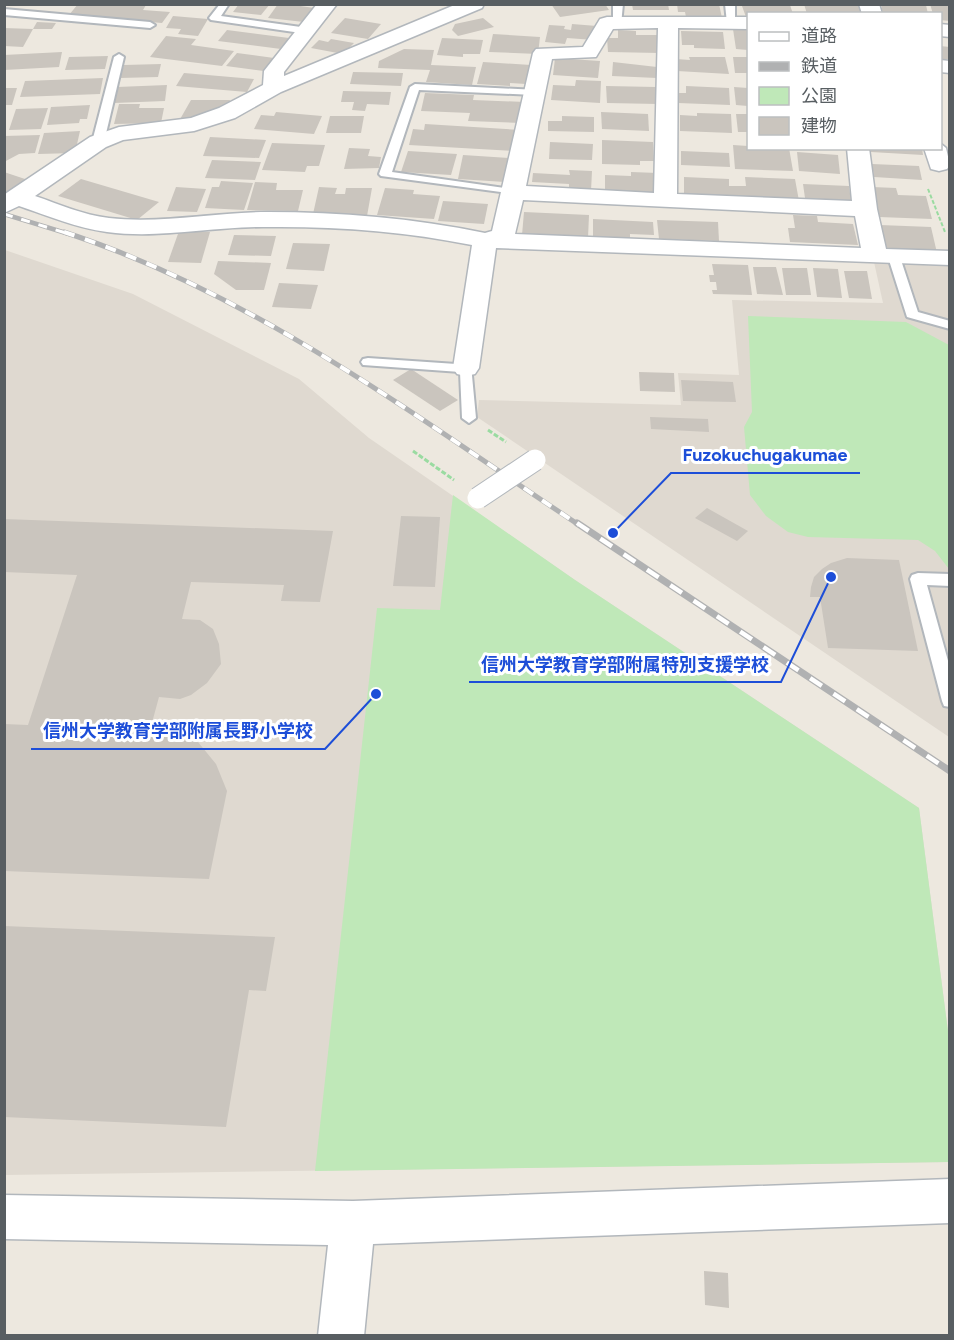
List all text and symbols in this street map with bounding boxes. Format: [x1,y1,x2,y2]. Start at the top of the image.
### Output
legend [747,12,942,150]
text: 道路 [801,25,837,47]
text: 鉄道 [801,55,837,77]
text: 公園 [801,85,837,107]
text: 建物 [801,115,837,137]
callout: Fuzokuchugakumae [671,437,860,473]
text: Fuzokuchugakumae [683,444,847,466]
callout: 信州大学教育学部附属特別支援学校 [469,646,781,682]
text: 信州大学教育学部附属特別支援学校 [481,654,769,676]
callout: 信州大学教育学部附属長野小学校 [31,713,325,749]
text: 信州大学教育学部附属長野小学校 [43,720,313,742]

